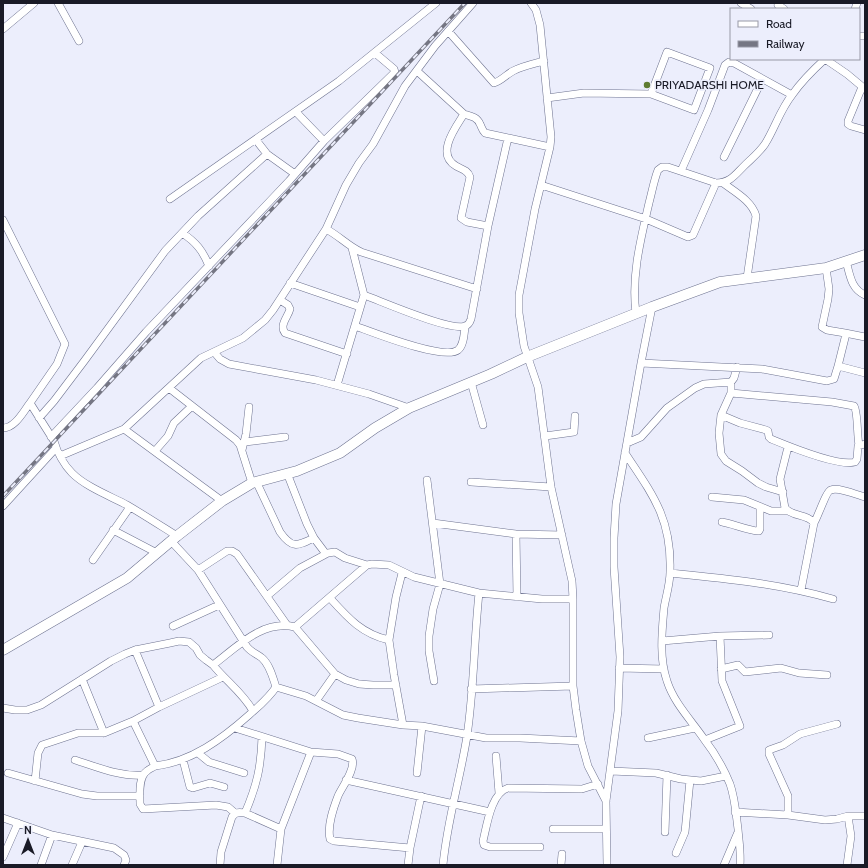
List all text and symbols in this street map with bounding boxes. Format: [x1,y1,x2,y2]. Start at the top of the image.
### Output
legend [730,8,860,60]
text: Road [766,16,792,31]
text: Railway [766,36,804,51]
place label: PRIYADARSHI HOME [655,77,764,92]
marker: PRIYADARSHI HOME [642,80,652,90]
north arrow [8,820,48,860]
text: N [24,823,32,837]

